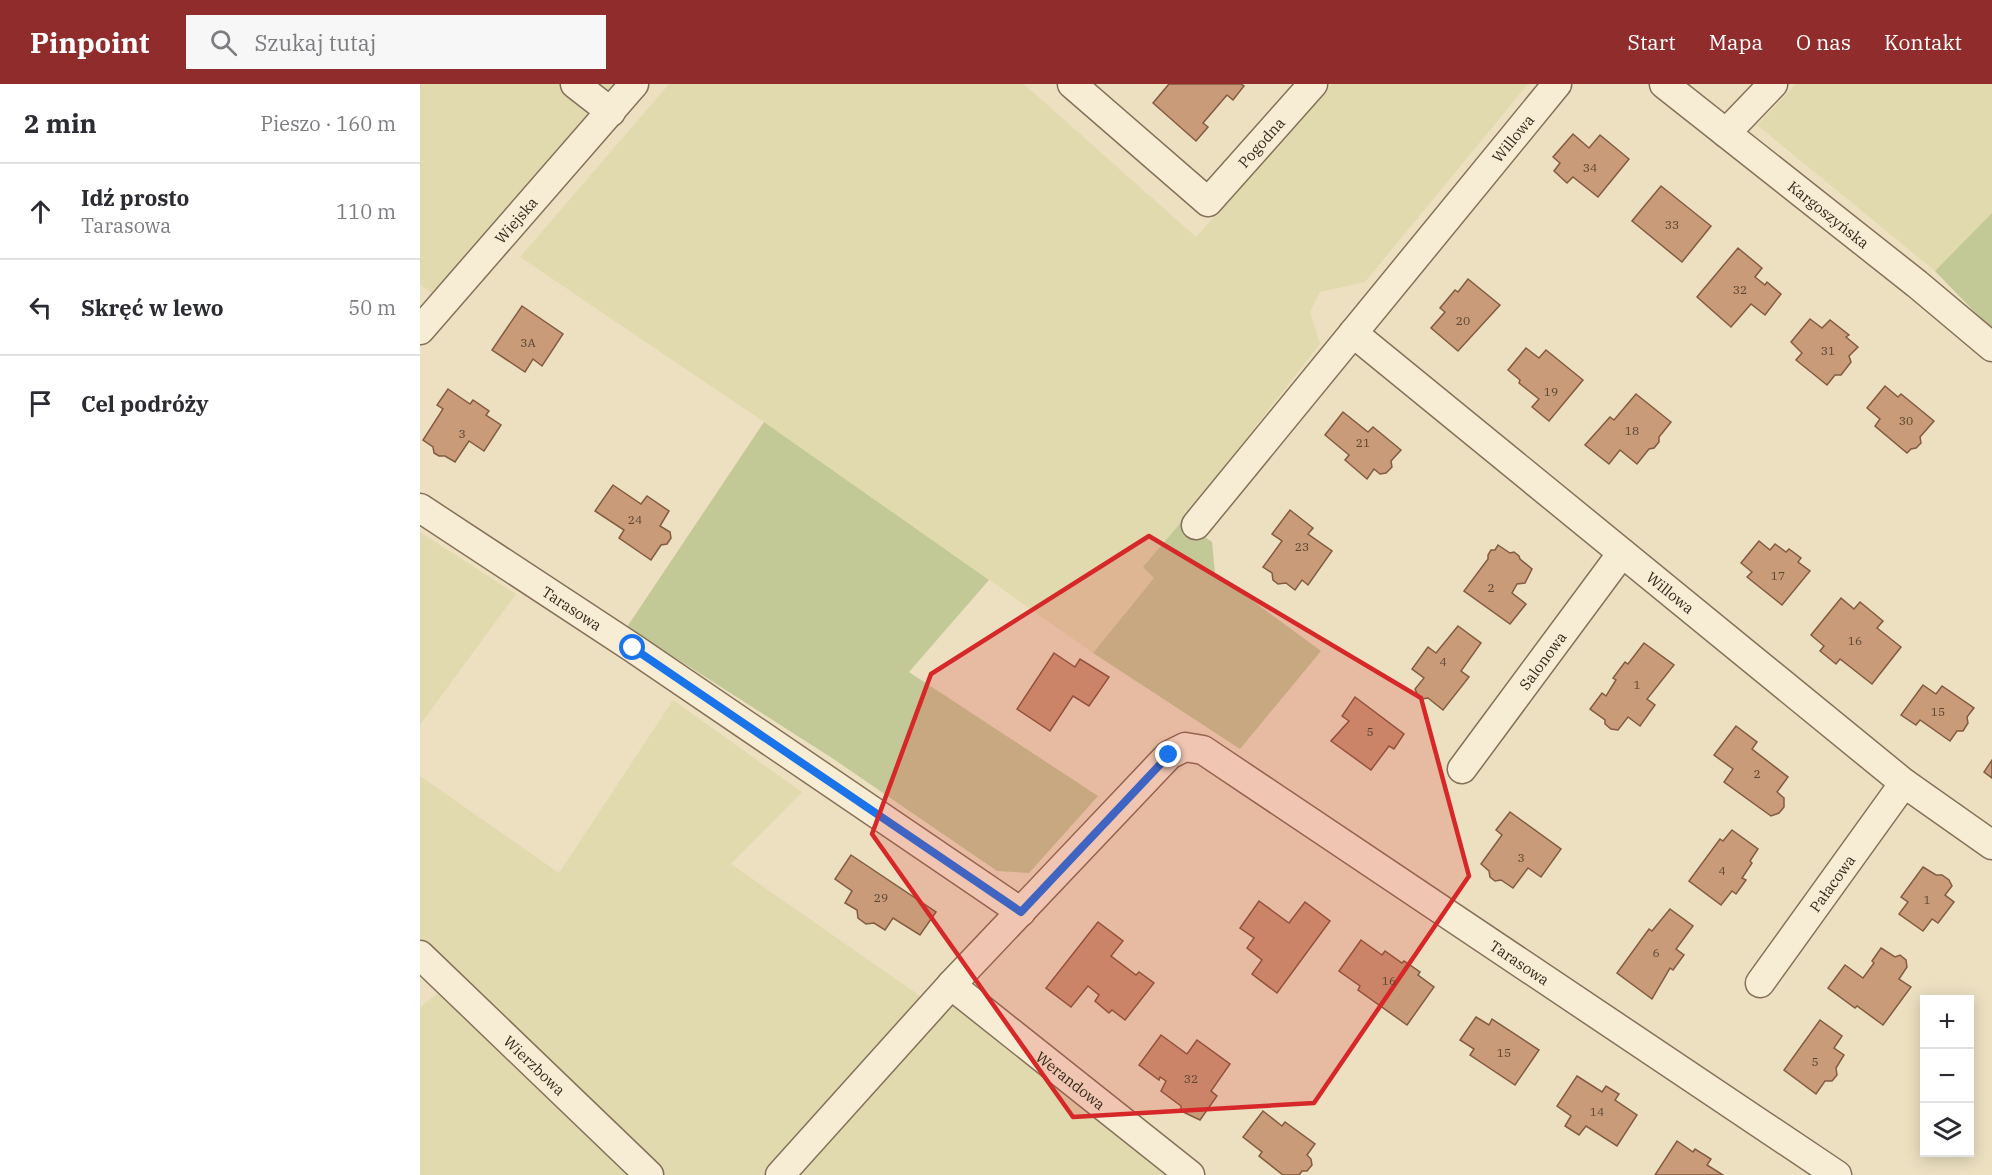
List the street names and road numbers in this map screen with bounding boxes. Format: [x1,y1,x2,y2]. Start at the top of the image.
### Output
street label: Willowa [1488,110,1538,166]
street label: Pogodna [1234,113,1289,171]
street label: Kargoszyńska [1784,176,1873,252]
street label: Wiejska [490,193,541,247]
street label: Willowa [1643,567,1698,617]
street label: Tarasowa [539,581,606,634]
street label: Salonowa [1515,628,1570,693]
street label: Pałacowa [1805,851,1859,915]
street label: Tarasowa [1486,936,1553,989]
street label: Wierzbowa [500,1031,570,1099]
street label: Werandowa [1032,1047,1109,1114]

